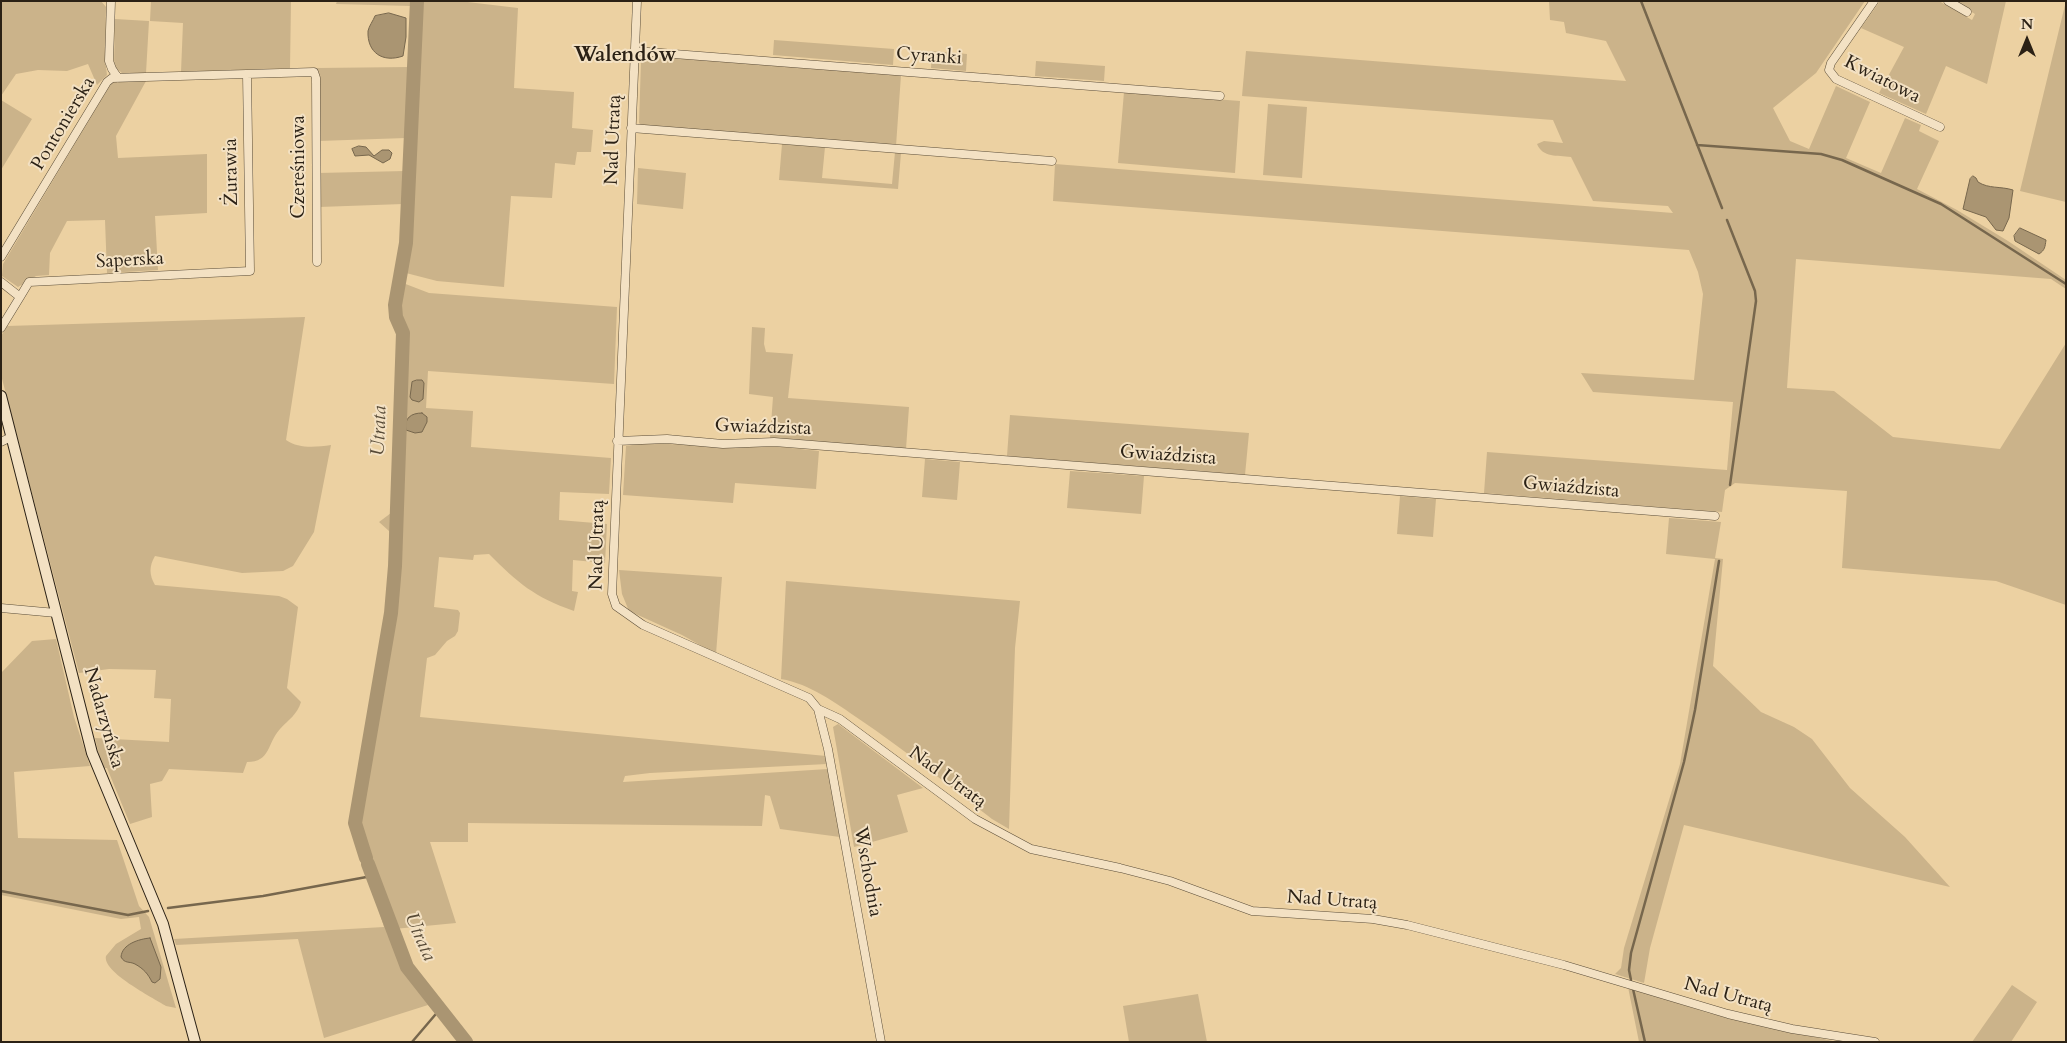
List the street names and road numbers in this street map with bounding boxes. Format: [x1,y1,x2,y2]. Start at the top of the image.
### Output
street label: Cyranki [895,43,963,71]
street label: Kwiatowa [1840,51,1924,109]
street label: Pontonierska [27,73,101,175]
street label: Nad Utratą [601,94,627,186]
street label: Czereśniowa [289,115,311,219]
street label: Żurawia [220,138,244,206]
street label: Saperska [95,248,165,274]
street label: Gwiaździsta [714,415,812,441]
street label: Gwiaździsta [1119,441,1217,471]
street label: Gwiaździsta [1522,472,1620,504]
street label: Nad Utratą [586,500,610,590]
street label: Nadarzyńska [78,665,128,771]
street label: Nad Utratą [904,742,990,814]
street label: Wschodnia [848,825,886,919]
street label: Nad Utratą [1286,886,1378,916]
street label: Nad Utratą [1681,973,1775,1019]

